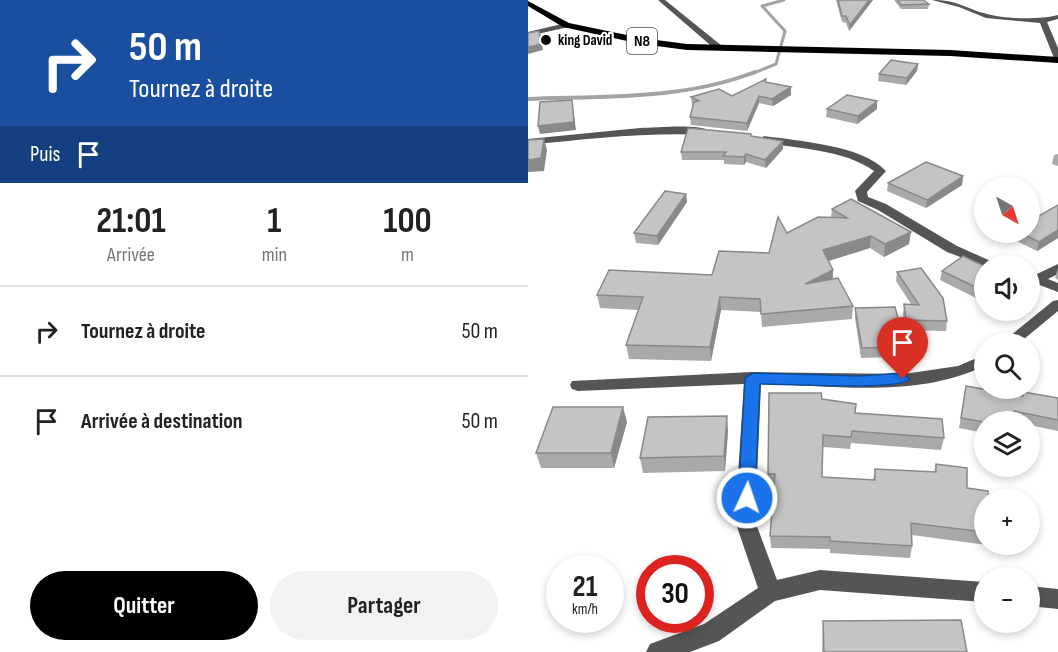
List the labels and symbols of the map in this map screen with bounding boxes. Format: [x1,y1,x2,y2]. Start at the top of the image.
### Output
road number: N8 [627,28,657,54]
place label: king David [558,31,612,50]
marker: king David [539,33,553,47]
north arrow [974,177,1040,243]
pin [877,317,928,379]
position arrow [715,466,779,530]
speed limit sign: 30 [636,555,714,633]

